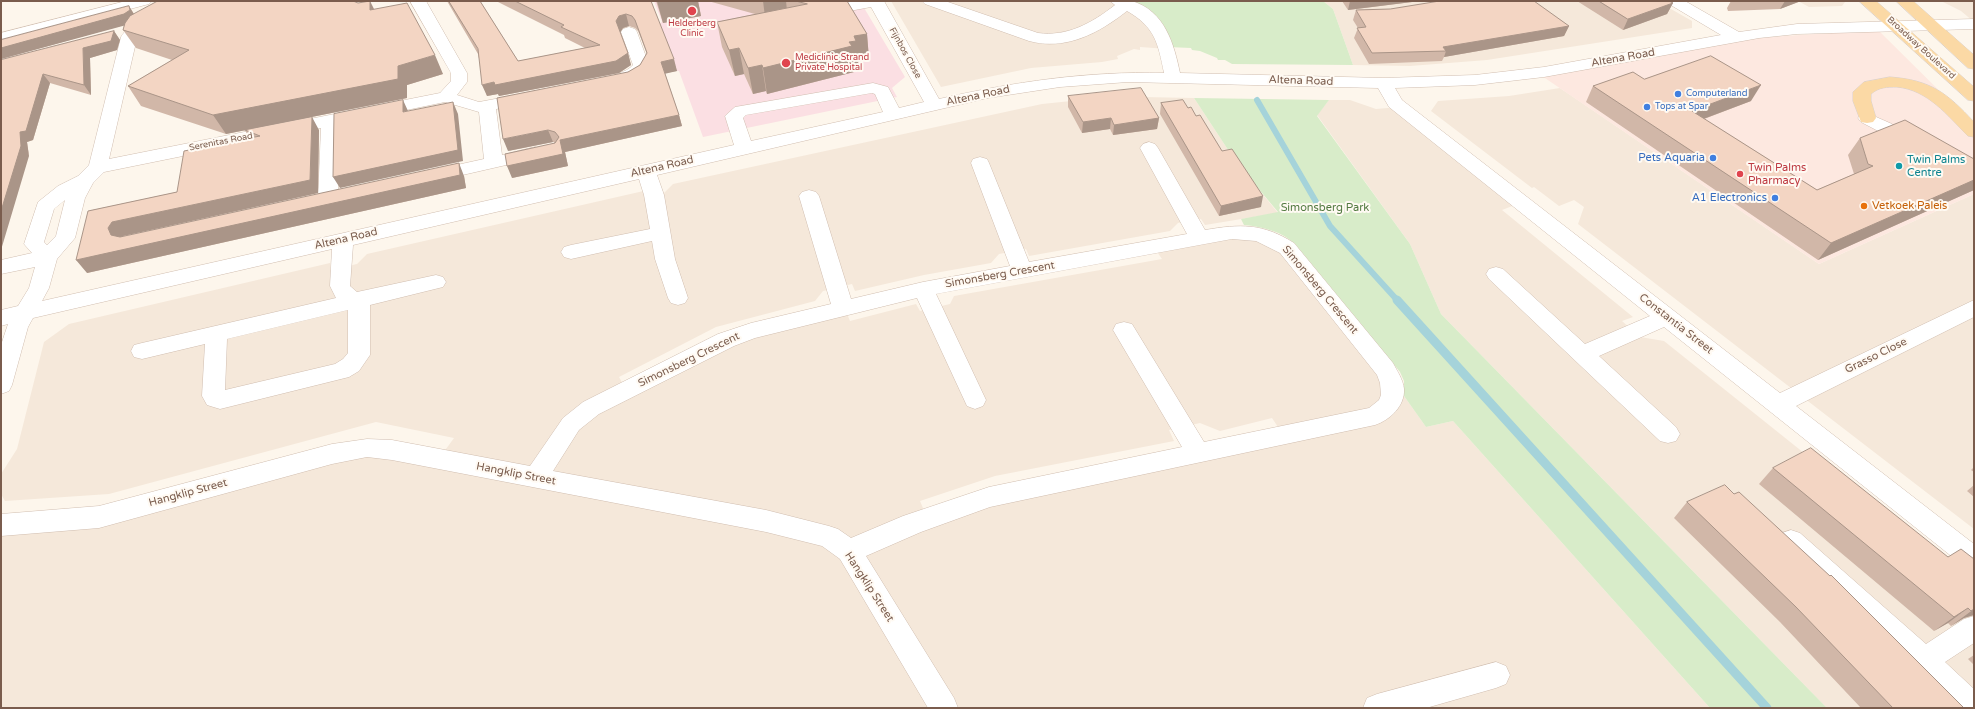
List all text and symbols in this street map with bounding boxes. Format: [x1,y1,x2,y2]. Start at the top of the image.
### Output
marker: Helderberg Clinic [686,5,698,17]
street label: Broadway Boulevard [1885,15,1957,81]
place label: Helderberg Clinic [668,19,716,40]
street label: Fijnbos Close [887,26,923,80]
street label: Altena Road [1590,46,1656,70]
place label: Mediclinic Strand Private Hospital [795,53,869,74]
marker: Mediclinic Strand Private Hospital [780,57,792,69]
street label: Altena Road [1268,73,1334,89]
street label: Altena Road [945,83,1011,109]
marker: Computerland [1673,89,1683,99]
place label: Computerland [1686,89,1747,99]
marker: Tops at Spar [1642,102,1652,112]
place label: Tops at Spar [1655,102,1708,112]
street label: Serenitas Road [188,131,254,153]
place label: Pets Aquaria [1638,151,1705,165]
street label: Altena Road [629,153,695,181]
marker: Pets Aquaria [1708,153,1718,163]
place label: Twin Palms Centre [1907,153,1965,179]
place label: Twin Palms Pharmacy [1748,161,1806,187]
marker: Twin Palms Centre [1894,161,1904,171]
marker: Twin Palms Pharmacy [1735,169,1745,179]
place label: A1 Electronics [1692,191,1767,205]
marker: A1 Electronics [1770,193,1780,203]
place label: Vetkoek Paleis [1872,199,1947,213]
park label: Simonsberg Park [1281,201,1369,215]
marker: Vetkoek Paleis [1859,201,1869,211]
street label: Altena Road [313,225,379,253]
street label: Simonsberg Crescent [1279,243,1361,337]
street label: Simonsberg Crescent [944,259,1056,291]
street label: Constantia Street [1636,291,1716,357]
street label: Simonsberg Crescent [636,330,742,390]
street label: Grasso Close [1843,335,1909,377]
street label: Hangklip Street [475,460,557,488]
street label: Hangklip Street [147,476,229,510]
street label: Hangklip Street [841,550,897,624]

